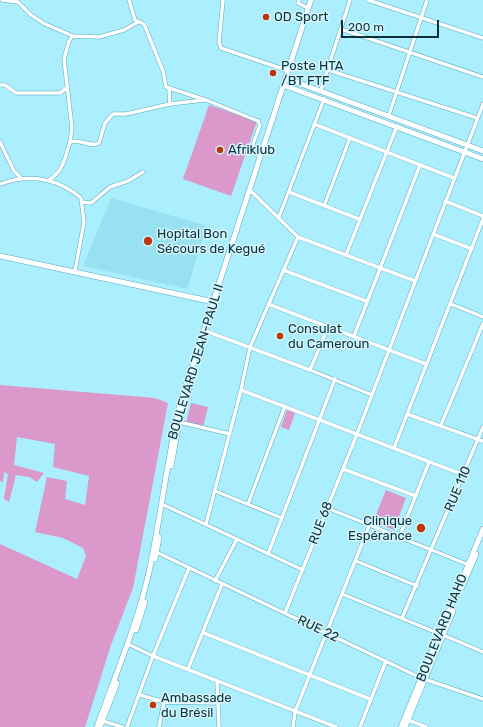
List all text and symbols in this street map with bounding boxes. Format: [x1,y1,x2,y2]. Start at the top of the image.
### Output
place label: OD Sport [274,9,328,25]
marker: OD Sport [261,12,271,22]
scale bar [343,12,441,38]
text: 200 m [348,20,384,34]
place label: Poste HTA /BT FTF [281,58,343,89]
marker: Poste HTA /BT FTF [268,68,278,78]
place label: Afriklub [228,142,275,158]
marker: Afriklub [215,145,225,155]
place label: Hopital Bon Sécours de Kegué [157,226,265,257]
marker: Hopital Bon Sécours de Kegué [142,235,154,247]
street label: BOULEVARD JEAN-PAUL II [165,282,227,442]
place label: Consulat du Cameroun [288,321,369,352]
marker: Consulat du Cameroun [275,331,285,341]
street label: RUE 110 [441,464,475,514]
street label: RUE 68 [306,499,336,547]
place label: Clinique Espérance [348,513,412,544]
marker: Clinique Espérance [415,522,427,534]
street label: BOULEVARD HAHO [413,572,471,684]
street label: RUE 22 [295,612,341,646]
place label: Ambassade du Brésil [161,690,232,721]
marker: Ambassade du Brésil [148,700,158,710]

